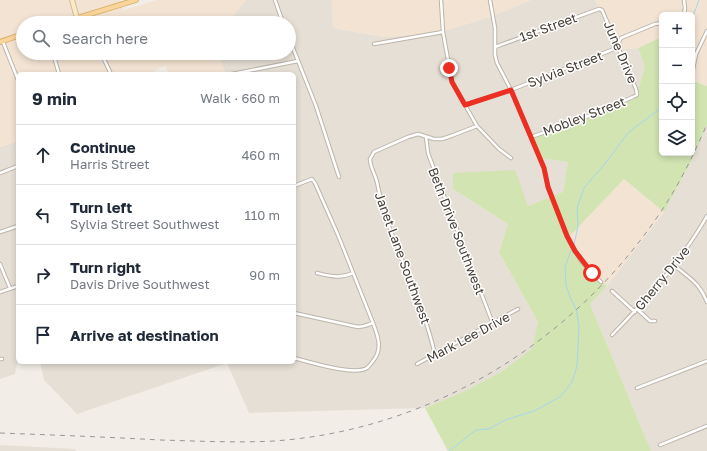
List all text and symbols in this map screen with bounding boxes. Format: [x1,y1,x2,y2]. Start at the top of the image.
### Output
street label: 1st Street [517,9,579,45]
map controls [659,12,695,156]
button: + [659,12,695,48]
search box [16,16,296,60]
street label: June Drive [601,18,641,86]
icon: search [30,27,52,49]
text: Search here [62,29,148,47]
street label: Sylvia Street [525,47,605,91]
button: − [659,48,695,84]
route end [440,59,458,77]
button: locate [659,84,695,120]
text: 9 min [32,88,77,109]
text: Walk · 660 m [200,90,280,106]
street label: Mobley Street [540,93,628,139]
button: layers [659,120,695,156]
text: Continue [70,138,136,156]
icon: ahead [32,144,54,166]
text: 460 m [241,147,280,163]
text: Harris Street [70,156,149,172]
street label: Beth Drive Southwest [425,165,489,297]
street label: Janet Lane Southwest [372,190,434,326]
text: Turn left [70,198,132,216]
icon: left [32,204,54,226]
text: 110 m [245,207,280,223]
text: Sylvia Street Southwest [70,216,220,232]
street label: Gherry Drive [631,243,693,313]
text: Turn right [70,258,141,276]
icon: right [32,264,54,286]
route start [583,264,601,282]
text: 90 m [249,267,280,283]
text: Davis Drive Southwest [70,276,210,292]
street label: Mark Lee Drive [424,308,512,366]
icon: arrive [32,324,54,346]
text: Arrive at destination [70,326,219,344]

